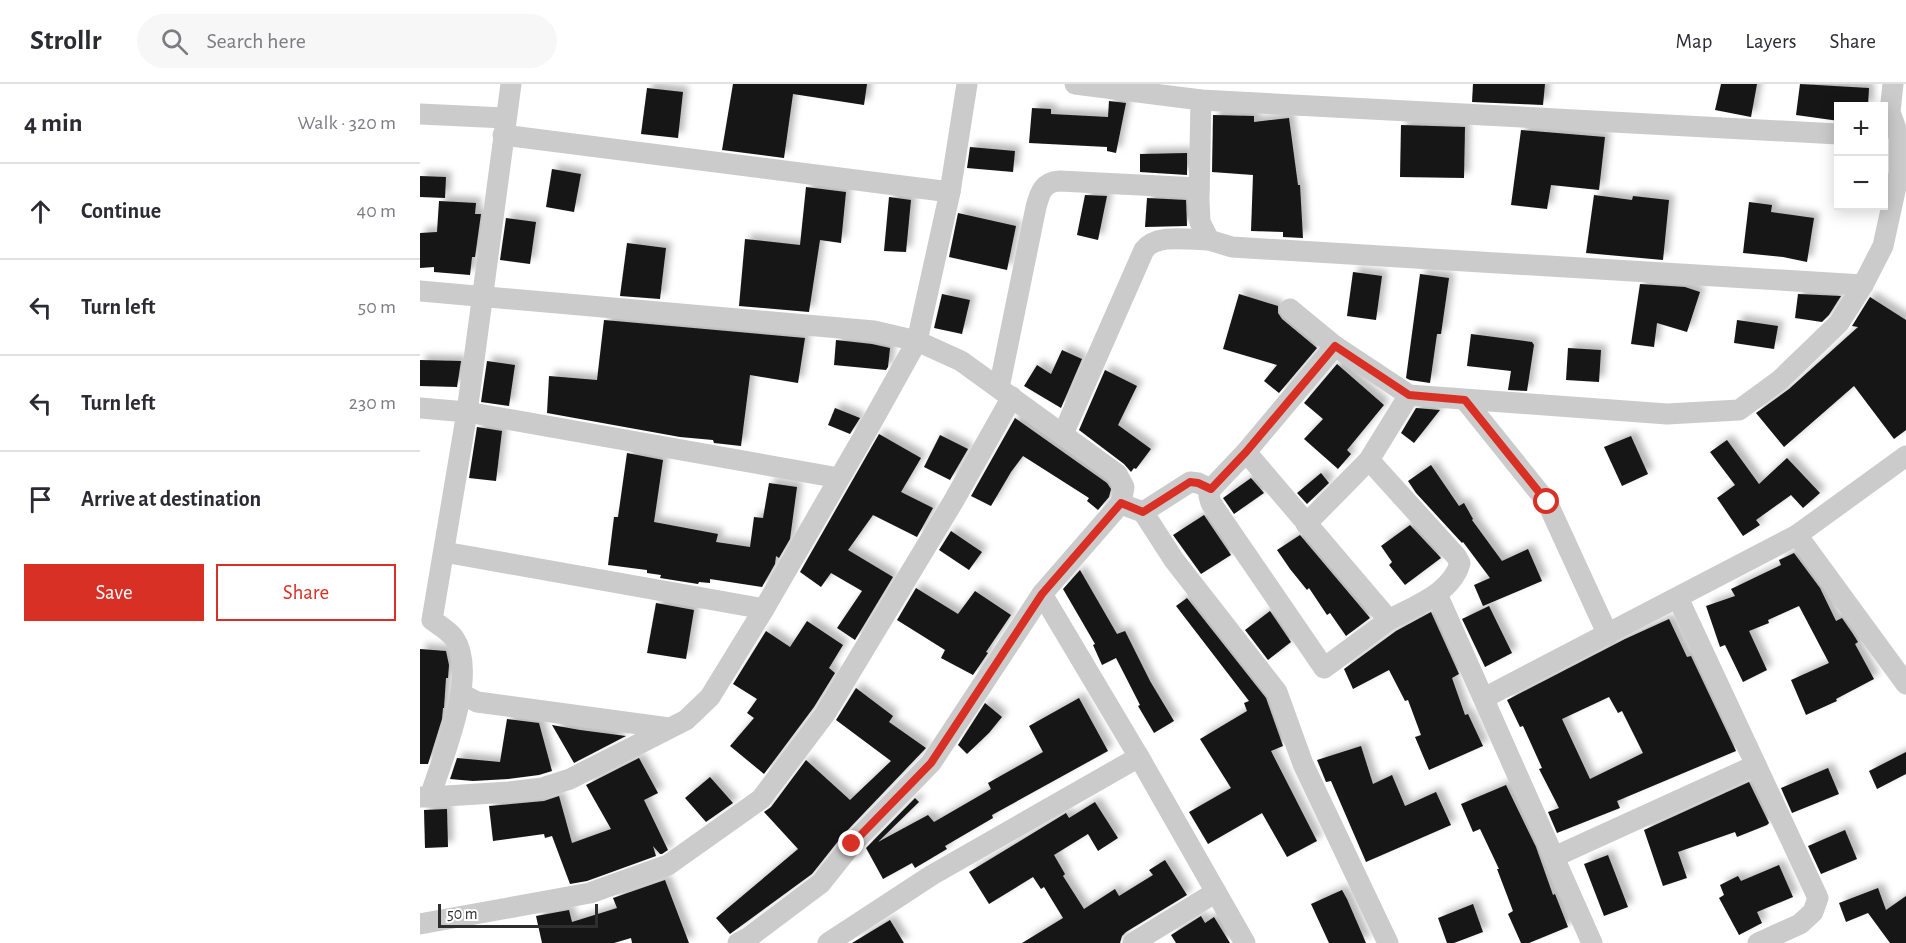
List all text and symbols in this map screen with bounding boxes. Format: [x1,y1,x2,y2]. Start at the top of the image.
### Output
search box [137,14,557,68]
icon: search [158,25,191,58]
text: Strollr [30,27,101,55]
text: Search here [206,30,306,52]
text: Map [1676,31,1712,52]
text: Layers [1745,31,1796,52]
text: Share [1829,31,1876,52]
map controls [1834,102,1888,210]
button: + [1834,102,1888,156]
text: 4 min [24,110,83,136]
text: Walk · 320 m [298,113,396,133]
button: − [1834,156,1888,210]
icon: ahead [24,195,57,228]
text: Continue [81,200,161,222]
text: 40 m [357,201,396,221]
icon: left [24,291,57,324]
text: Turn left [81,296,155,318]
text: 50 m [358,297,396,317]
icon: left [24,387,57,420]
text: Turn left [81,392,155,414]
text: 230 m [349,393,396,413]
icon: arrive [24,483,57,516]
text: Arrive at destination [81,488,261,510]
route start [1533,488,1559,514]
button: Save [24,564,204,621]
button: Share [216,564,396,621]
route end [838,830,864,856]
scale bar [438,901,598,928]
text: 50 m [447,906,478,922]

